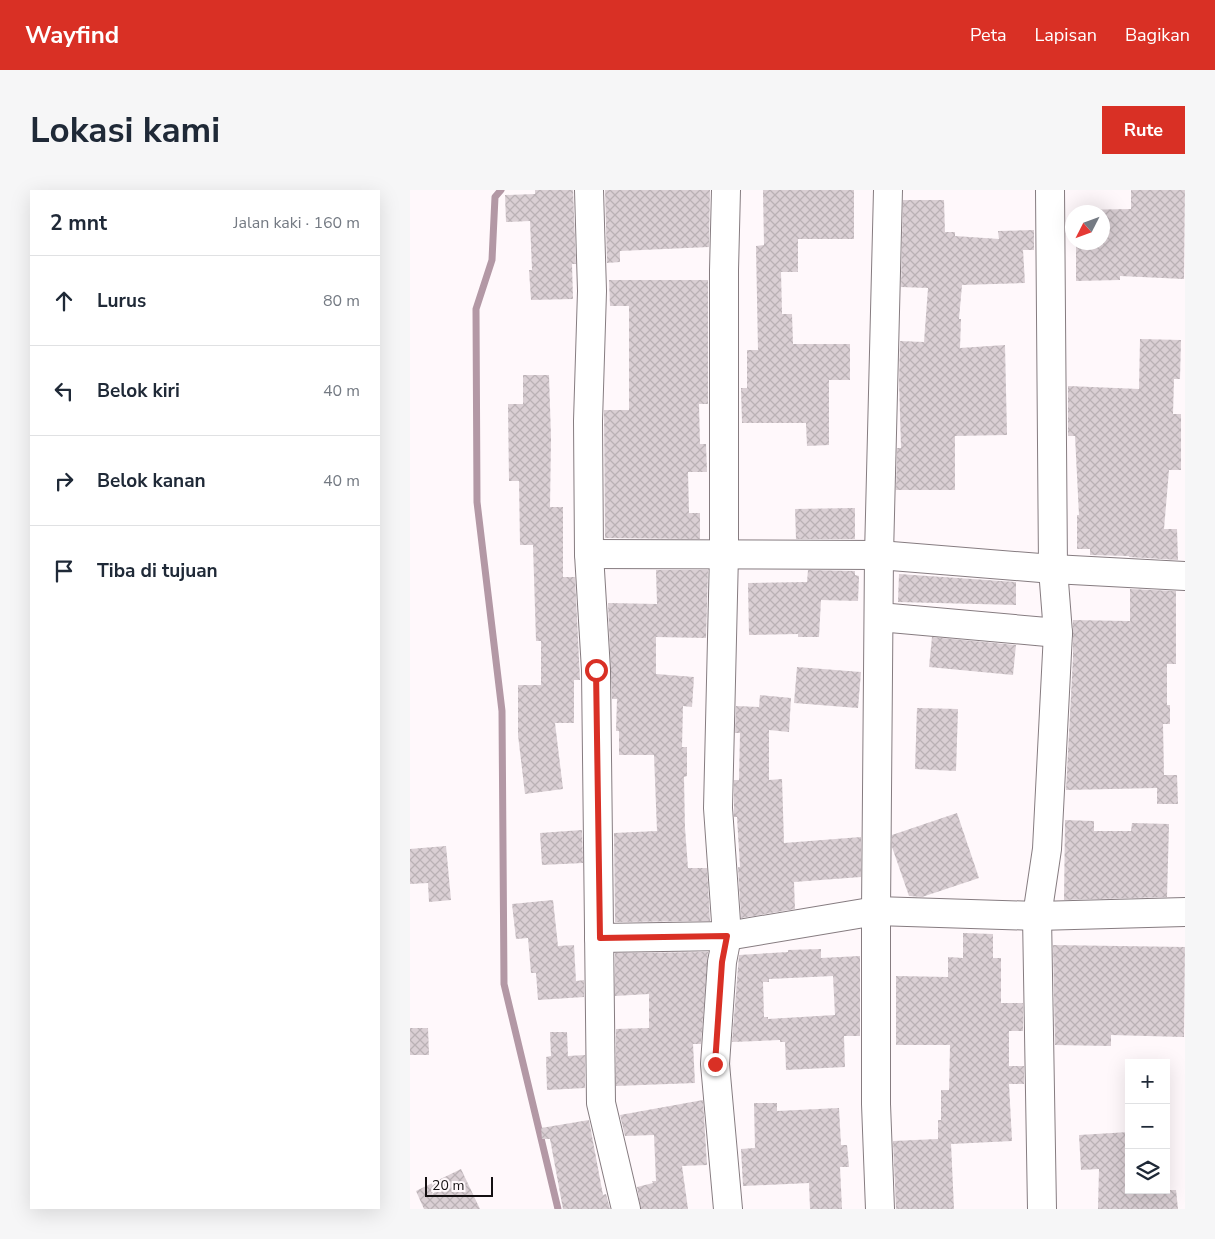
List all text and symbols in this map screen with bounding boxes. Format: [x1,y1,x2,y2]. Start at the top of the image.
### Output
text: Wayfind [25,19,119,51]
text: Peta [970,23,1006,47]
text: Lapisan [1034,23,1097,47]
text: Bagikan [1125,23,1190,47]
button: Rute [1102,106,1185,154]
text: Lokasi kami [30,107,220,154]
north arrow [1065,205,1110,250]
text: 2 mnt [50,209,107,237]
text: Jalan kaki · 160 m [233,212,360,234]
icon: ahead [50,287,78,315]
text: Lurus [97,288,146,314]
text: 80 m [323,290,360,312]
icon: left [50,377,78,405]
text: Belok kiri [97,378,180,404]
text: 40 m [323,380,360,402]
icon: right [50,467,78,495]
text: Belok kanan [97,468,206,494]
text: 40 m [323,470,360,492]
icon: arrive [50,557,78,585]
text: Tiba di tujuan [97,558,218,584]
route start [585,659,608,682]
route end [704,1053,727,1076]
map controls [1125,1059,1170,1194]
button: + [1125,1059,1170,1104]
button: − [1125,1104,1170,1149]
button: layers [1125,1149,1170,1194]
scale bar [425,1174,492,1197]
text: 20 m [432,1176,464,1195]

